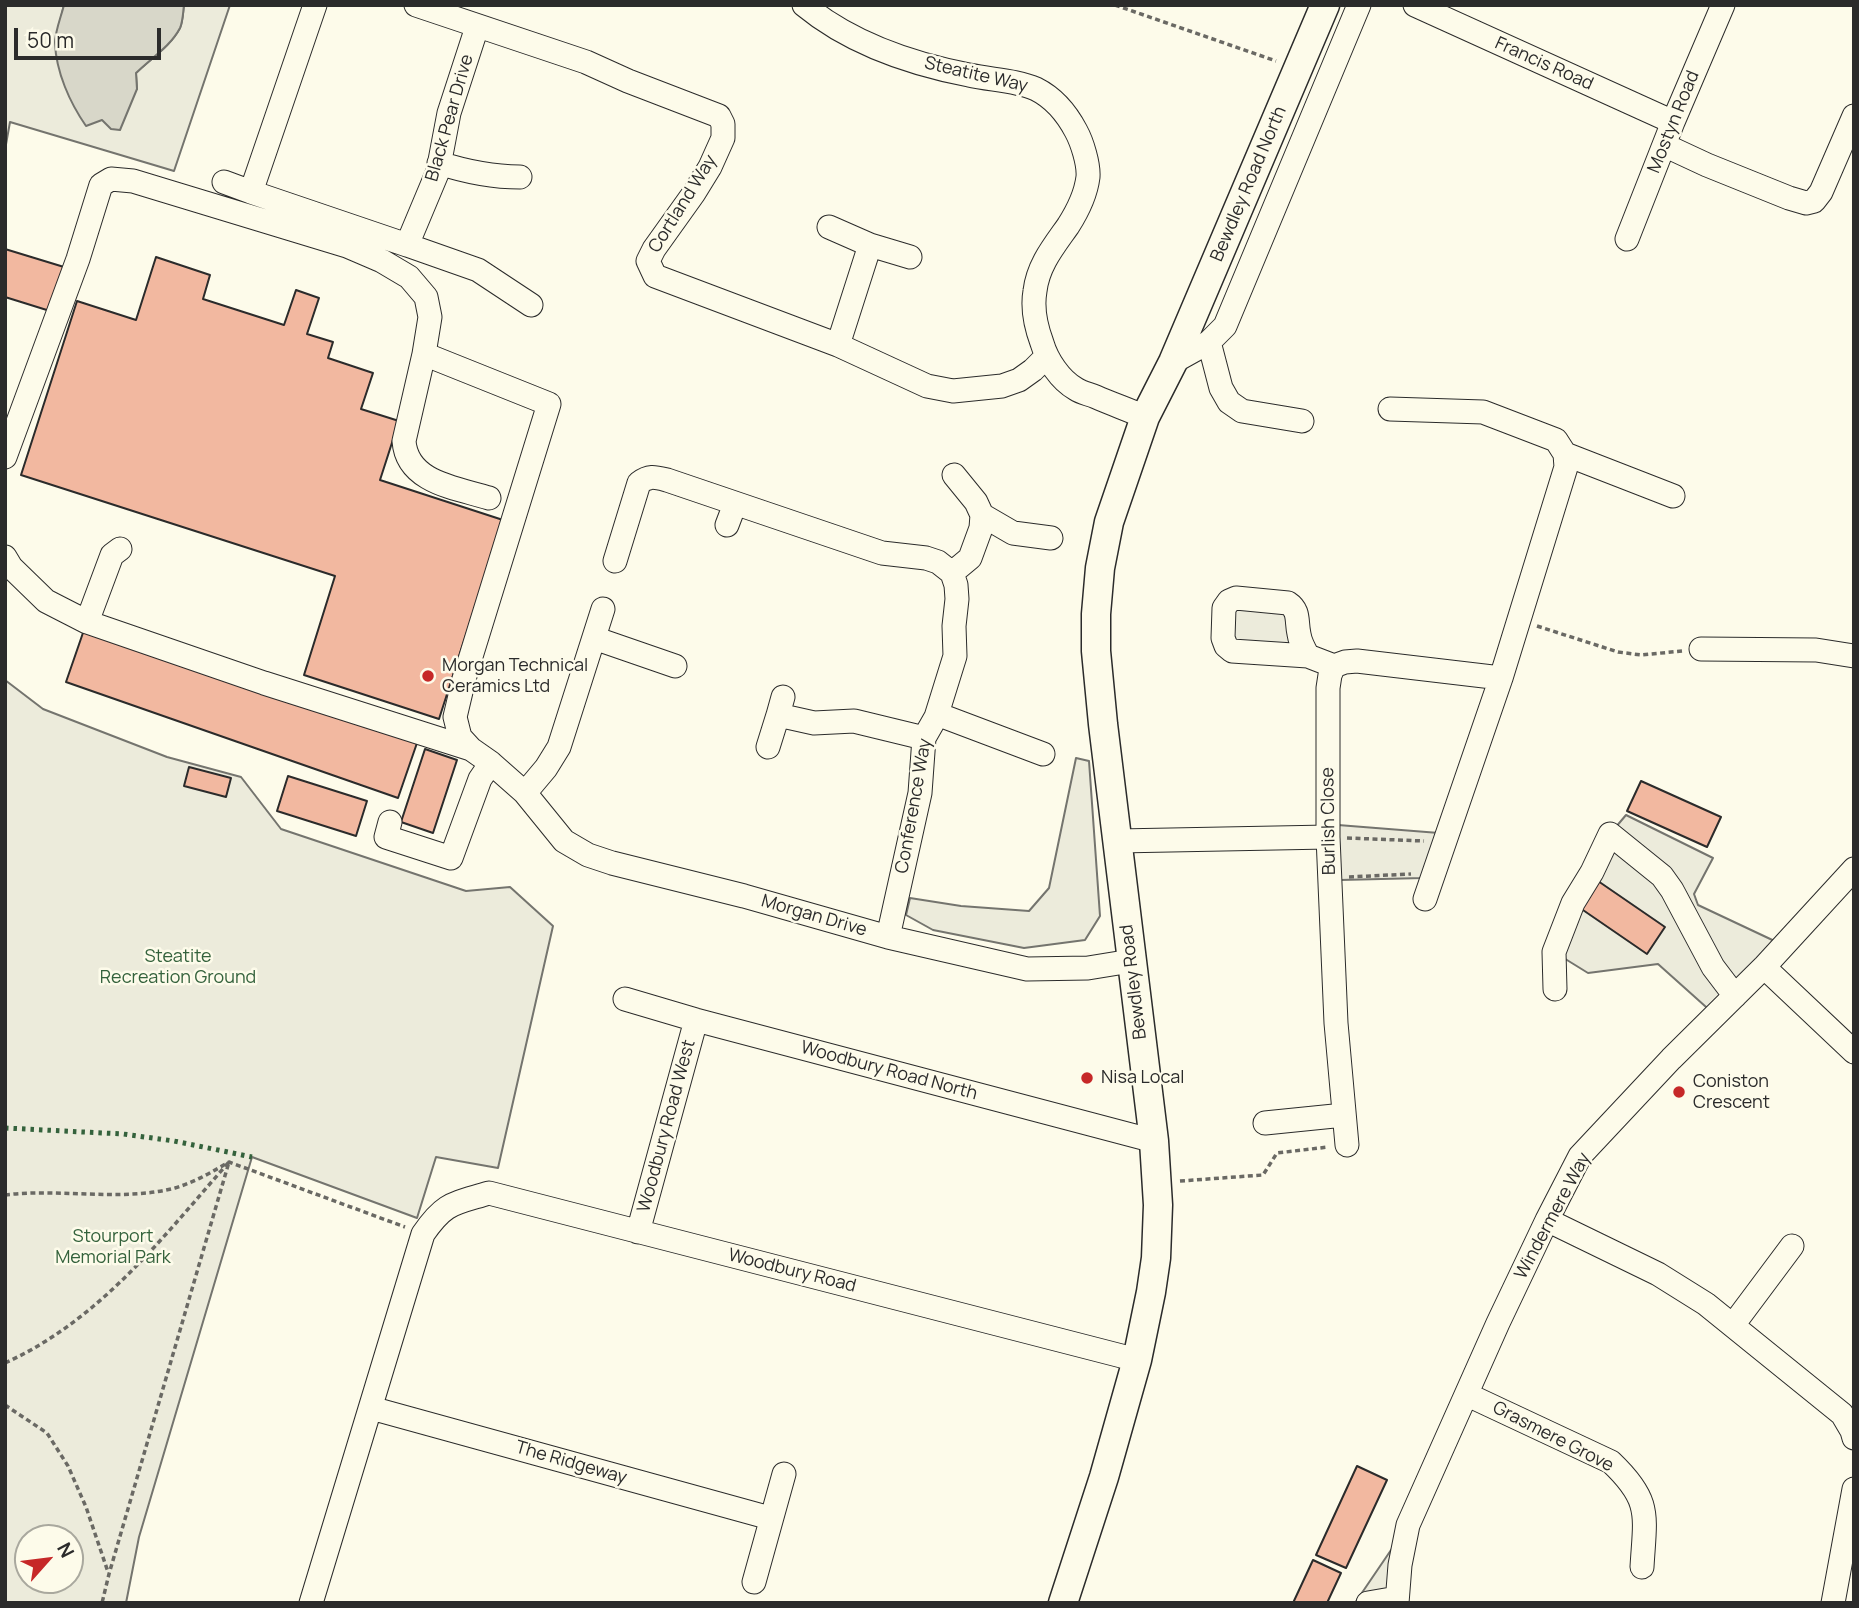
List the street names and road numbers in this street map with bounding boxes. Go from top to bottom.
street label: Francis Road [1491,33,1597,95]
street label: Black Pear Drive [422,52,478,184]
street label: Steatite Way [922,53,1030,97]
street label: Mostyn Road [1644,68,1704,176]
street label: Bewdley Road North [1207,103,1291,265]
street label: Cortland Way [644,151,722,257]
street label: Conference Way [891,737,937,875]
street label: Burlish Close [1317,767,1341,875]
street label: Morgan Drive [759,891,869,941]
street label: Bewdley Road [1116,923,1152,1041]
street label: Woodbury Road West [634,1037,700,1215]
street label: Woodbury Road North [798,1037,980,1105]
street label: Windermere Way [1511,1149,1595,1283]
street label: Woodbury Road [726,1245,858,1297]
street label: Grasmere Grove [1489,1397,1617,1477]
street label: The Ridgeway [513,1437,629,1489]

